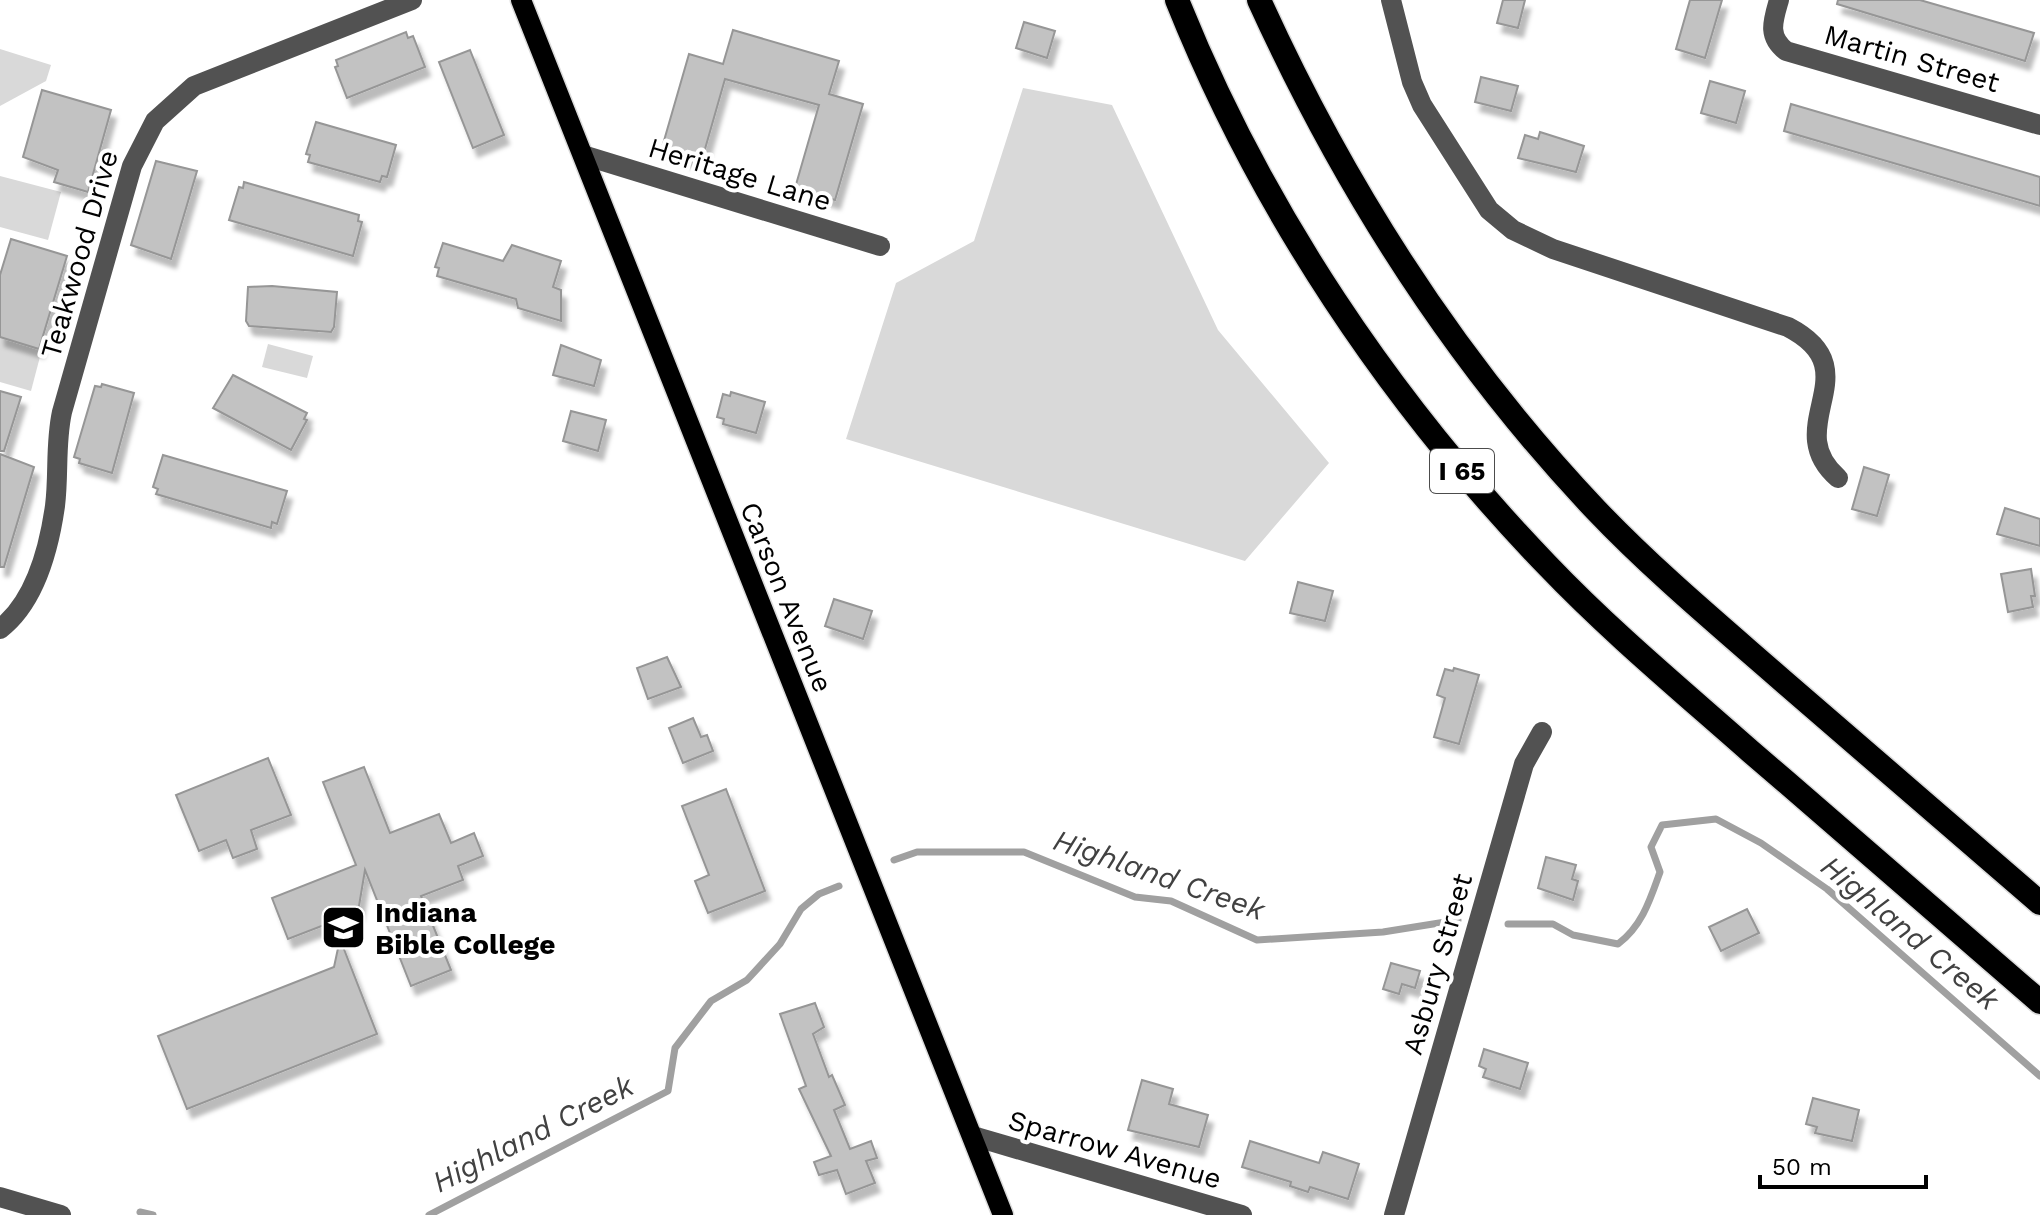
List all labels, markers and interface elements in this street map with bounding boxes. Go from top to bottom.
street label: Martin Street [1821,18,2003,99]
street label: Heritage Lane [644,131,835,218]
street label: Teakwood Drive [34,146,125,362]
road number: I 65 [1430,449,1494,493]
street label: Carson Avenue [733,497,840,697]
water label: Highland Creek [1049,822,1271,928]
water label: Highland Creek [1814,848,2008,1018]
street label: Asbury Street [1396,869,1479,1059]
place label: Indiana Bible College [375,896,556,961]
school or university icon: Indiana Bible College [320,904,368,952]
water label: Highland Creek [426,1067,641,1199]
street label: Sparrow Avenue [1004,1103,1225,1196]
scale bar [1760,1139,1926,1189]
text: 50 m [1772,1153,1832,1181]

